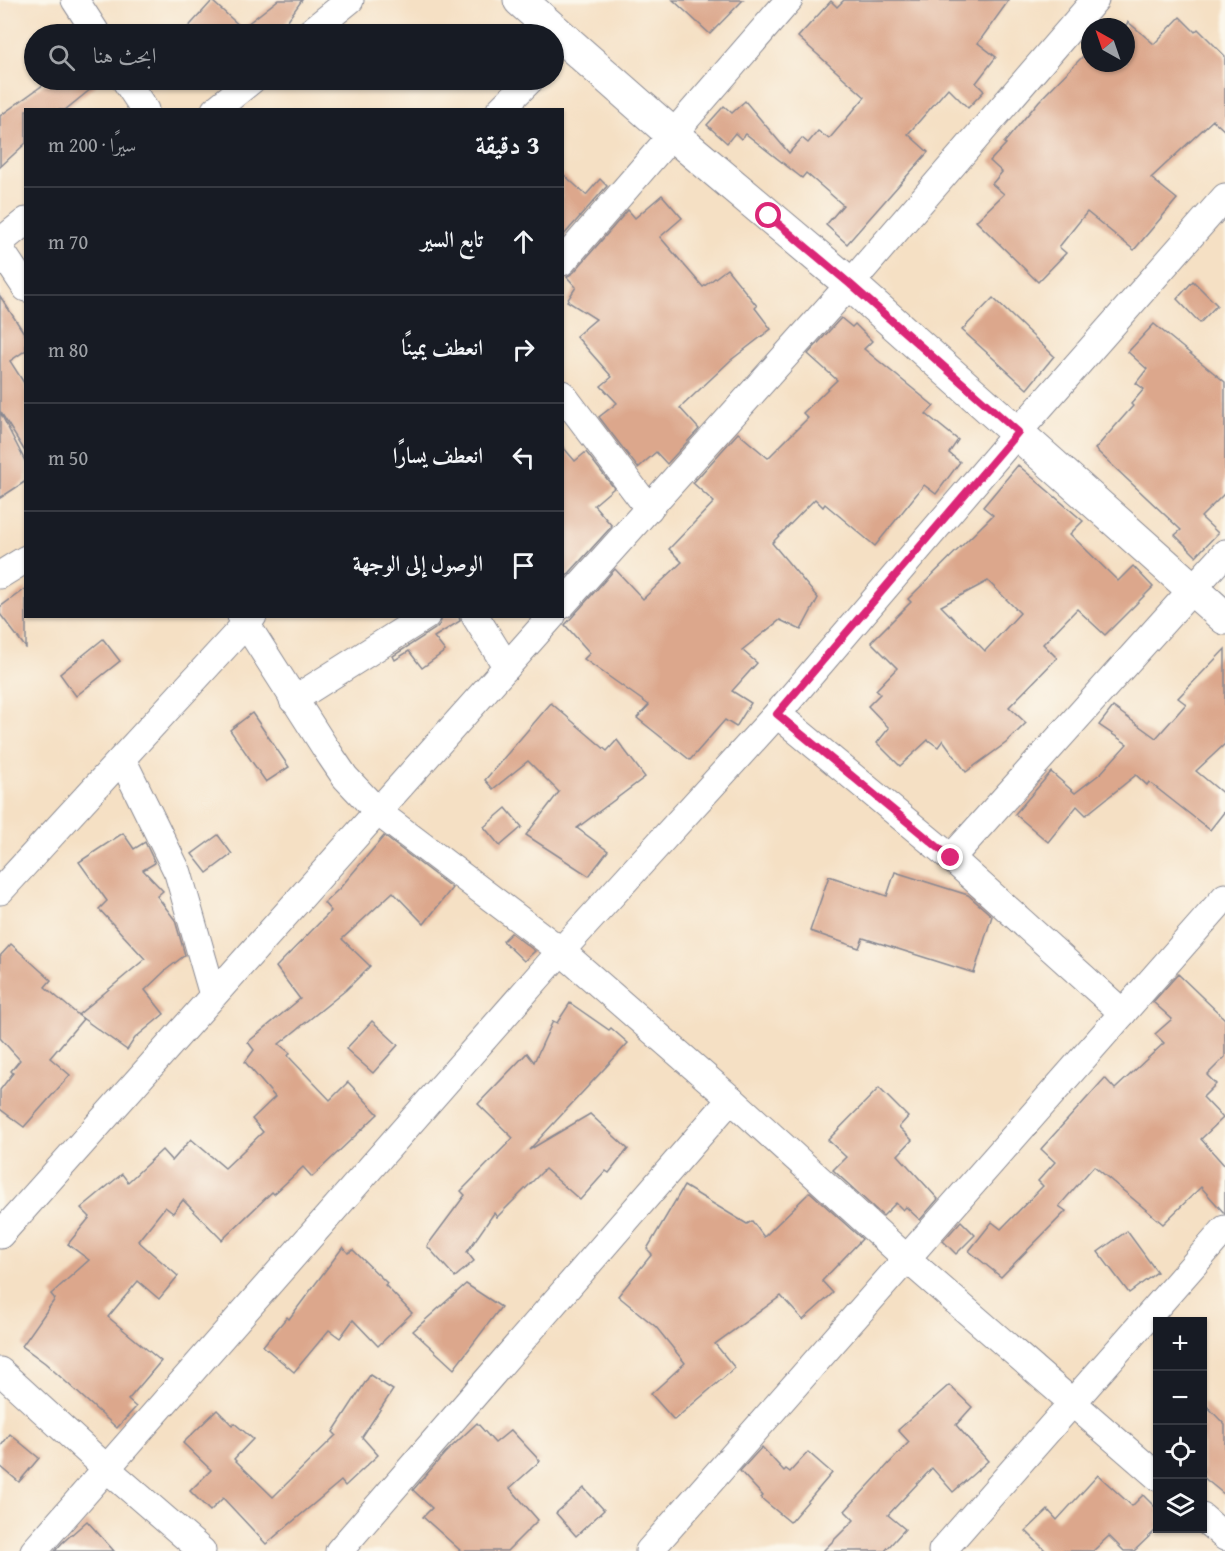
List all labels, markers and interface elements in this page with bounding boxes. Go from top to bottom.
north arrow [1081,18,1135,72]
search box [24,24,564,90]
text: ابحث هنا [93,39,157,71]
icon: search [45,41,78,74]
text: 3 دقيقة [475,125,540,164]
text: سيرًا · 200 m [48,130,136,159]
route start [755,202,781,228]
text: تابع السير [421,223,483,255]
icon: ahead [507,225,540,258]
text: 70 m [48,227,88,256]
text: انعطف يمينًا [402,331,483,363]
icon: right [507,333,540,366]
text: 80 m [48,335,88,364]
text: انعطف يسارًا [393,439,483,471]
icon: left [507,441,540,474]
text: 50 m [48,443,88,472]
text: الوصول إلى الوجهة [353,547,483,579]
icon: arrive [507,549,540,582]
route end [937,844,963,870]
map controls [1153,1317,1207,1533]
button: + [1153,1317,1207,1371]
button: − [1153,1371,1207,1425]
button: locate [1153,1425,1207,1479]
button: layers [1153,1479,1207,1533]

